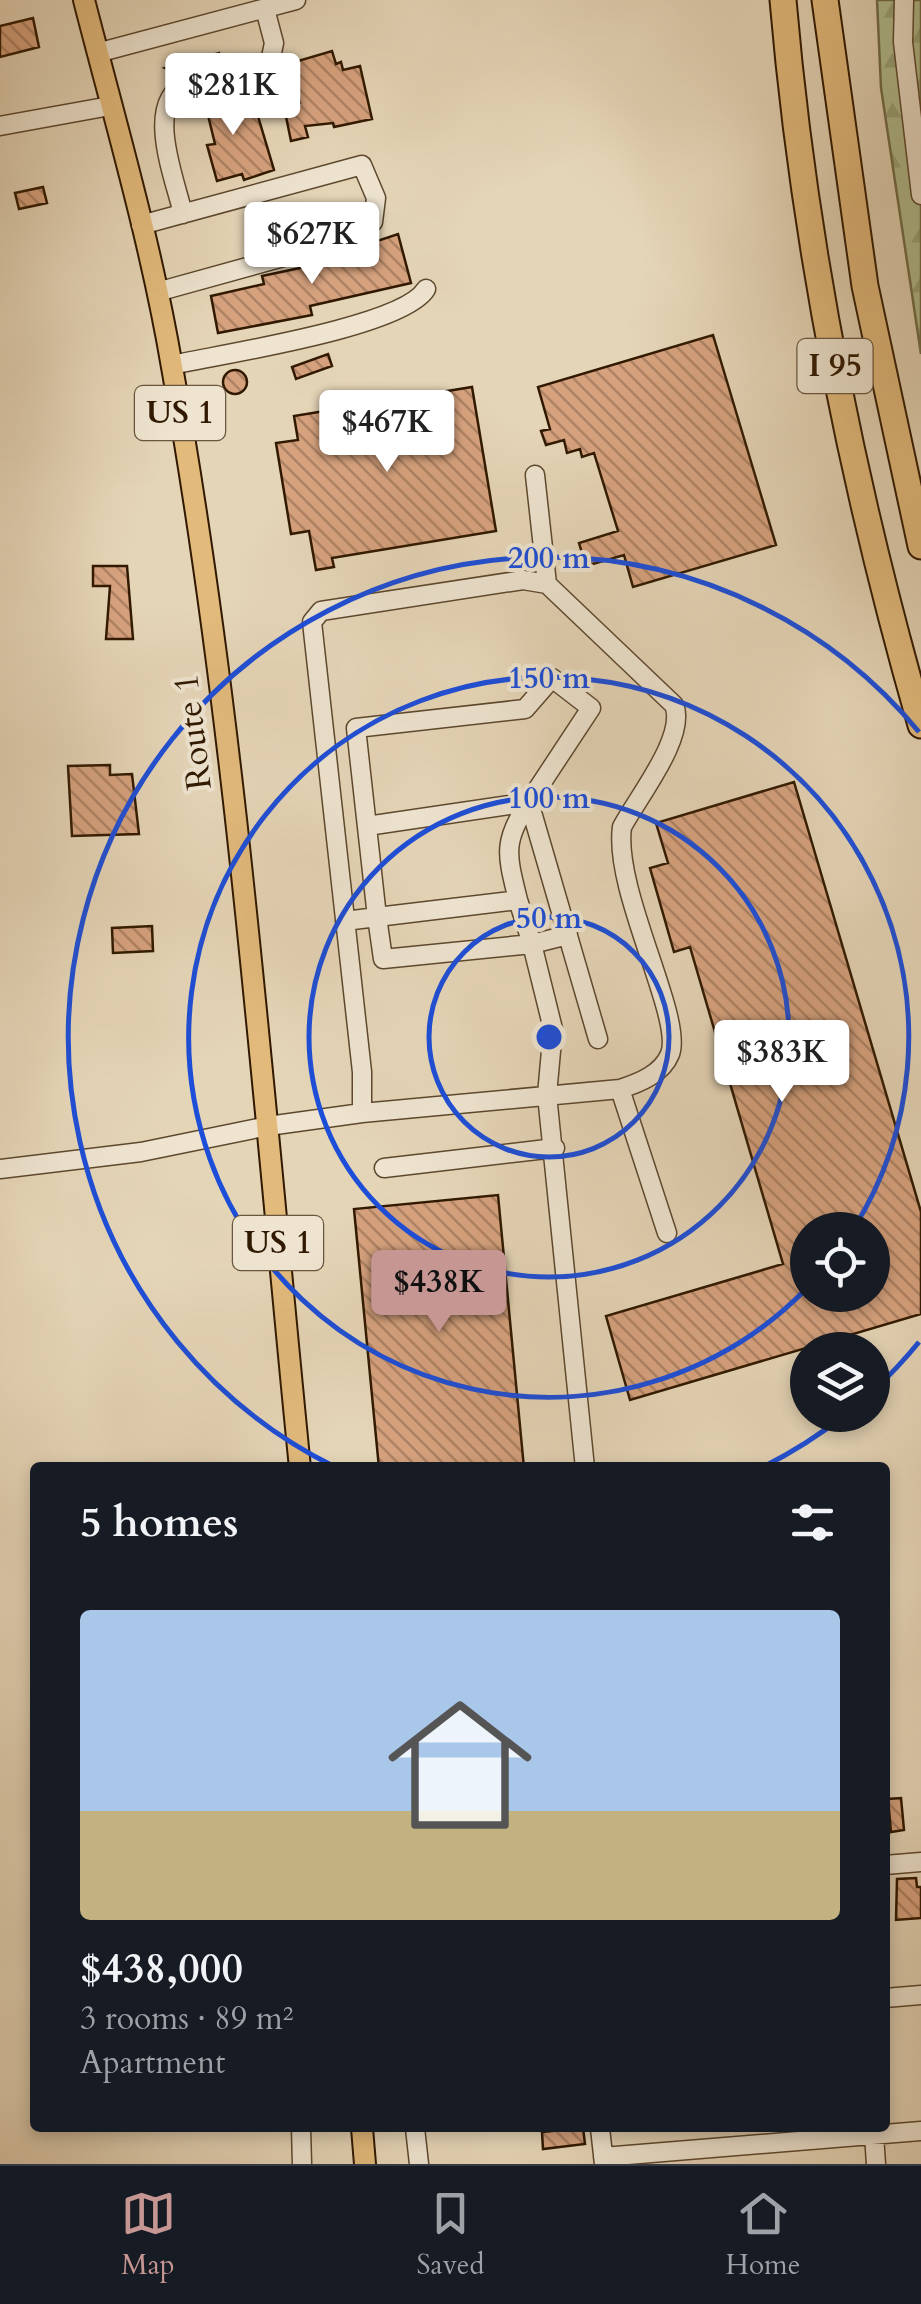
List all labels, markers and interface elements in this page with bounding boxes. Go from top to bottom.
pin: $281K [163,53,303,138]
text: $281K [187,63,279,107]
pin: $627K [242,202,382,287]
text: $627K [266,212,358,256]
road number: I 95 [798,339,872,393]
road number: US 1 [135,386,225,440]
pin: $467K [317,390,457,475]
text: $467K [341,400,433,444]
text: 200 m [508,538,590,579]
text: 150 m [508,658,590,699]
street label: Route 1 [162,671,224,793]
text: 100 m [508,778,590,819]
text: 50 m [516,898,583,939]
centre of rings [531,1019,567,1055]
pin: $383K [712,1020,852,1105]
text: $383K [736,1030,828,1074]
map controls [790,1212,890,1432]
button: locate [790,1212,890,1312]
road number: US 1 [233,1216,323,1270]
pin: $438K [369,1250,509,1335]
text: $438K [393,1260,485,1304]
button: layers [790,1332,890,1432]
text: 5 homes [80,1494,238,1551]
icon: filters [785,1495,840,1550]
icon: home [370,1675,550,1855]
text: $438,000 [80,1940,243,1997]
text: 3 rooms · 89 m² [80,1997,293,2041]
text: Apartment [80,2041,225,2085]
tab: Map [121,2186,176,2284]
tab: Saved [417,2186,484,2284]
tab: Home [726,2186,800,2284]

